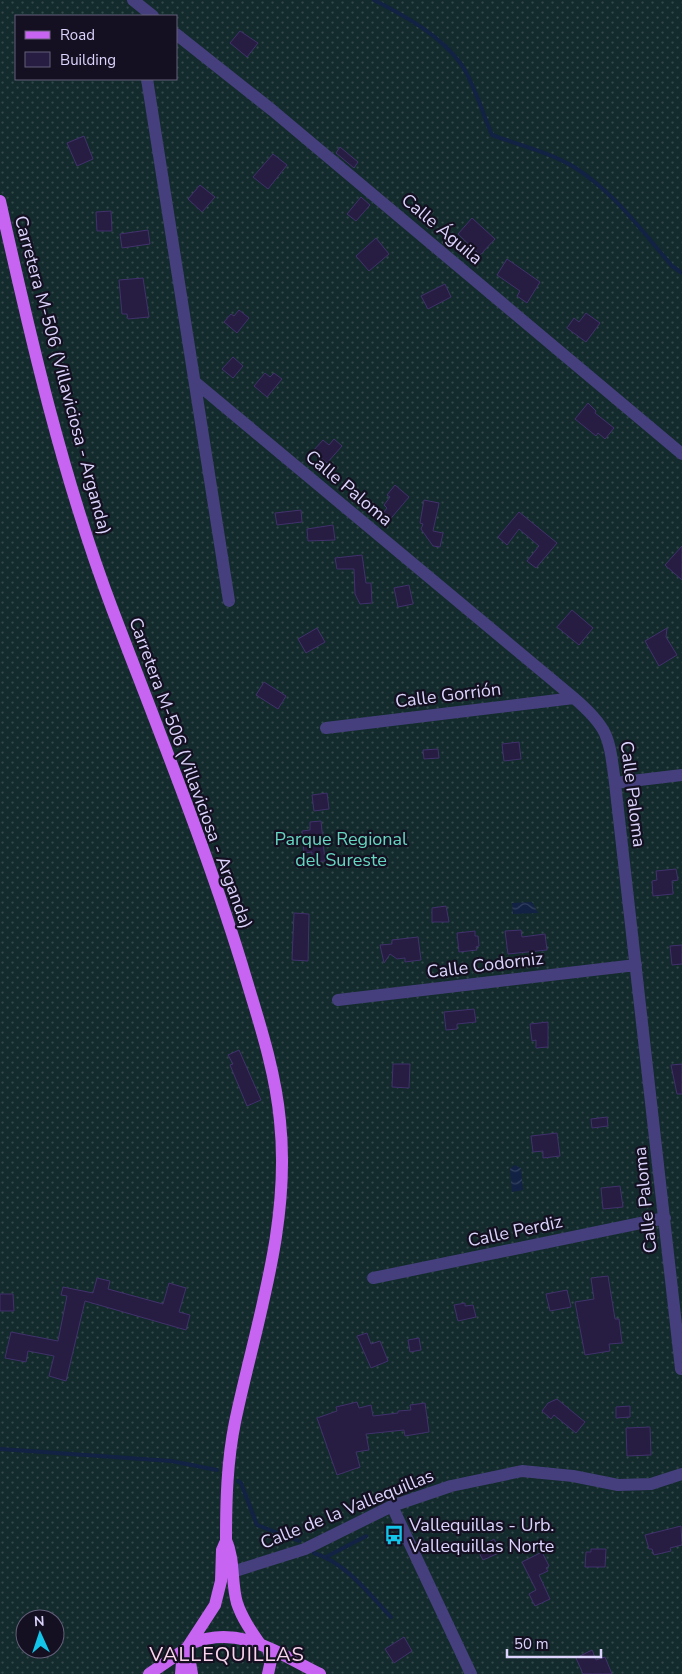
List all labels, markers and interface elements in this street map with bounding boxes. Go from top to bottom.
legend [15,15,178,80]
text: Road [60,25,95,45]
text: Building [60,50,116,70]
street label: Calle Águila [396,188,488,270]
street label: Carretera M-506 (Villaviciosa - Arganda) [9,213,117,537]
street label: Calle Paloma [300,444,398,532]
street label: Carretera M-506 (Villaviciosa - Arganda) [123,614,259,932]
street label: Calle Gorrión [394,677,502,713]
street label: Calle Paloma [615,740,651,848]
park label: Parque Regional del Sureste [275,827,408,872]
street label: Calle Codorniz [425,946,545,984]
street label: Calle Paloma [627,1146,663,1254]
street label: Calle Perdiz [466,1209,564,1253]
street label: Calle de la Vallequillas [257,1463,437,1555]
place label: Vallequillas - Urb. Vallequillas Norte [408,1513,554,1558]
bus stop icon: Vallequillas - Urb. Vallequillas Norte [383,1524,405,1546]
north arrow [15,1609,65,1659]
text: N [34,1612,45,1631]
scale bar [507,1626,601,1658]
text: 50 m [514,1634,549,1654]
district label: VALLEQUILLAS [148,1641,305,1668]

